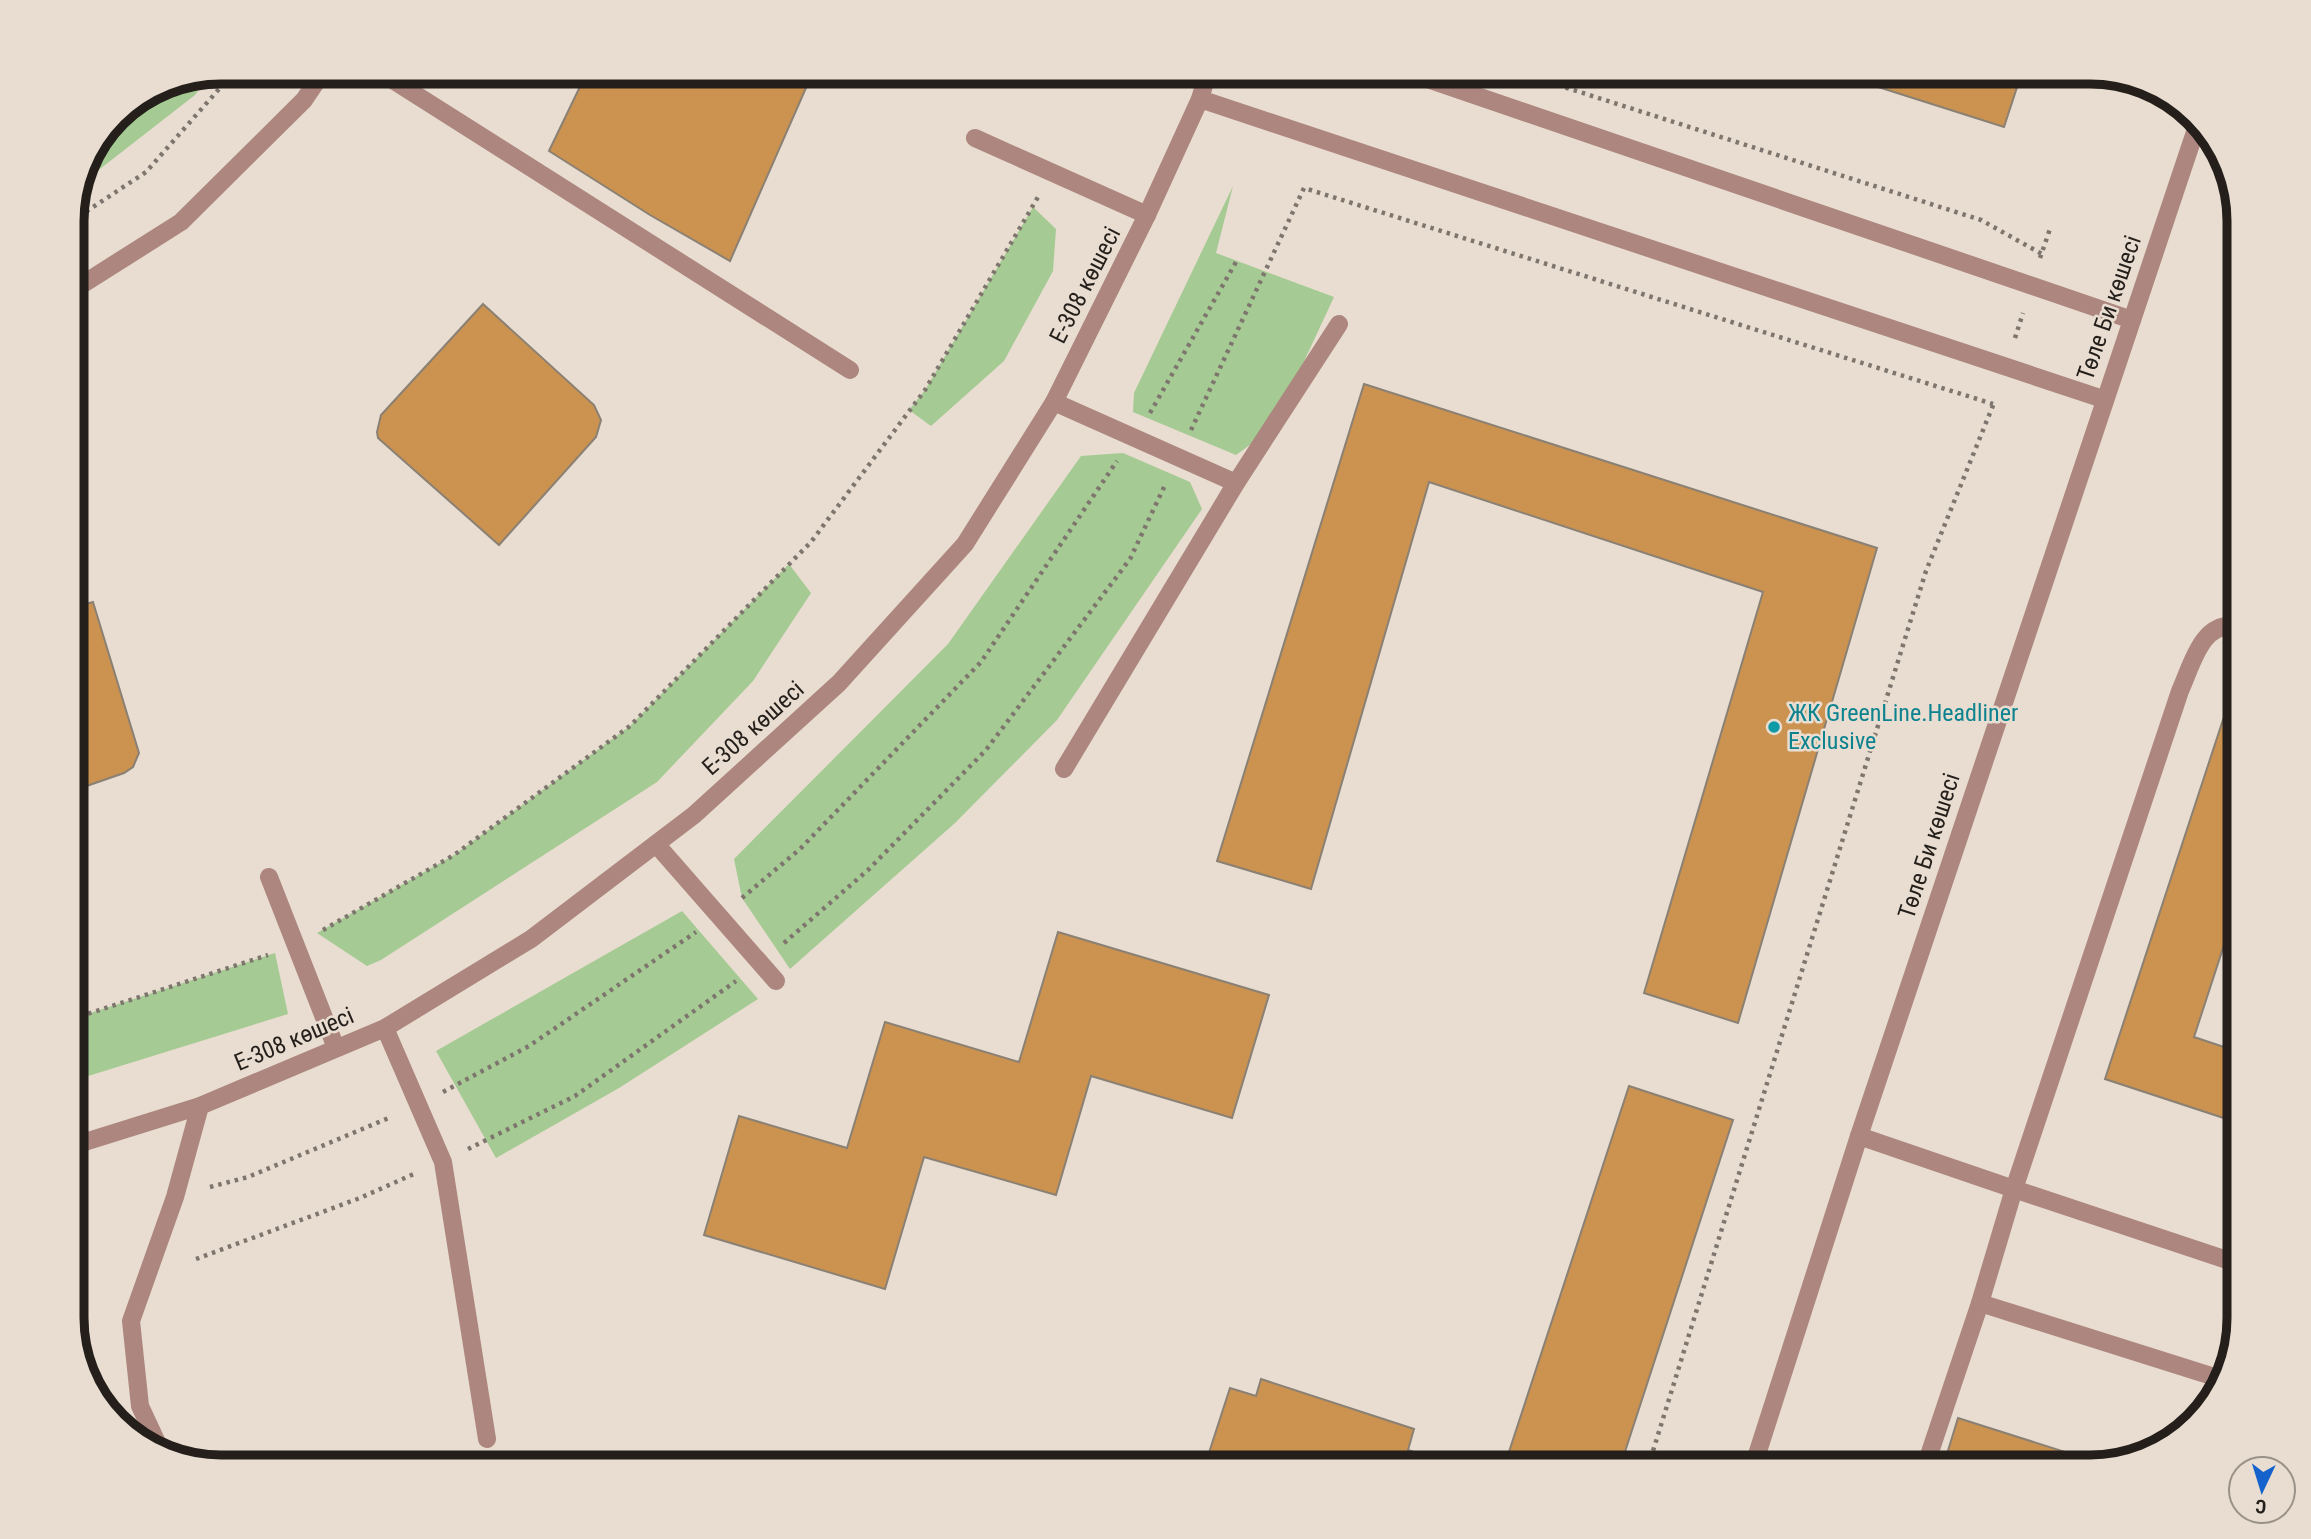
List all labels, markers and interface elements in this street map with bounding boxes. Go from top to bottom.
street label: Е-308 көшесі [1044,222,1126,348]
street label: Төле Би көшесі [2071,232,2147,384]
street label: Е-308 көшесі [696,675,810,781]
place label: ЖК GreenLine.Headliner Exclusive [1788,699,2018,755]
marker: ЖК GreenLine.Headliner Exclusive [1766,719,1782,735]
street label: Төле Би көшесі [1892,770,1966,922]
street label: Е-308 көшесі [230,1001,358,1077]
north arrow [2227,1455,2297,1525]
text: С [2254,1495,2267,1518]

